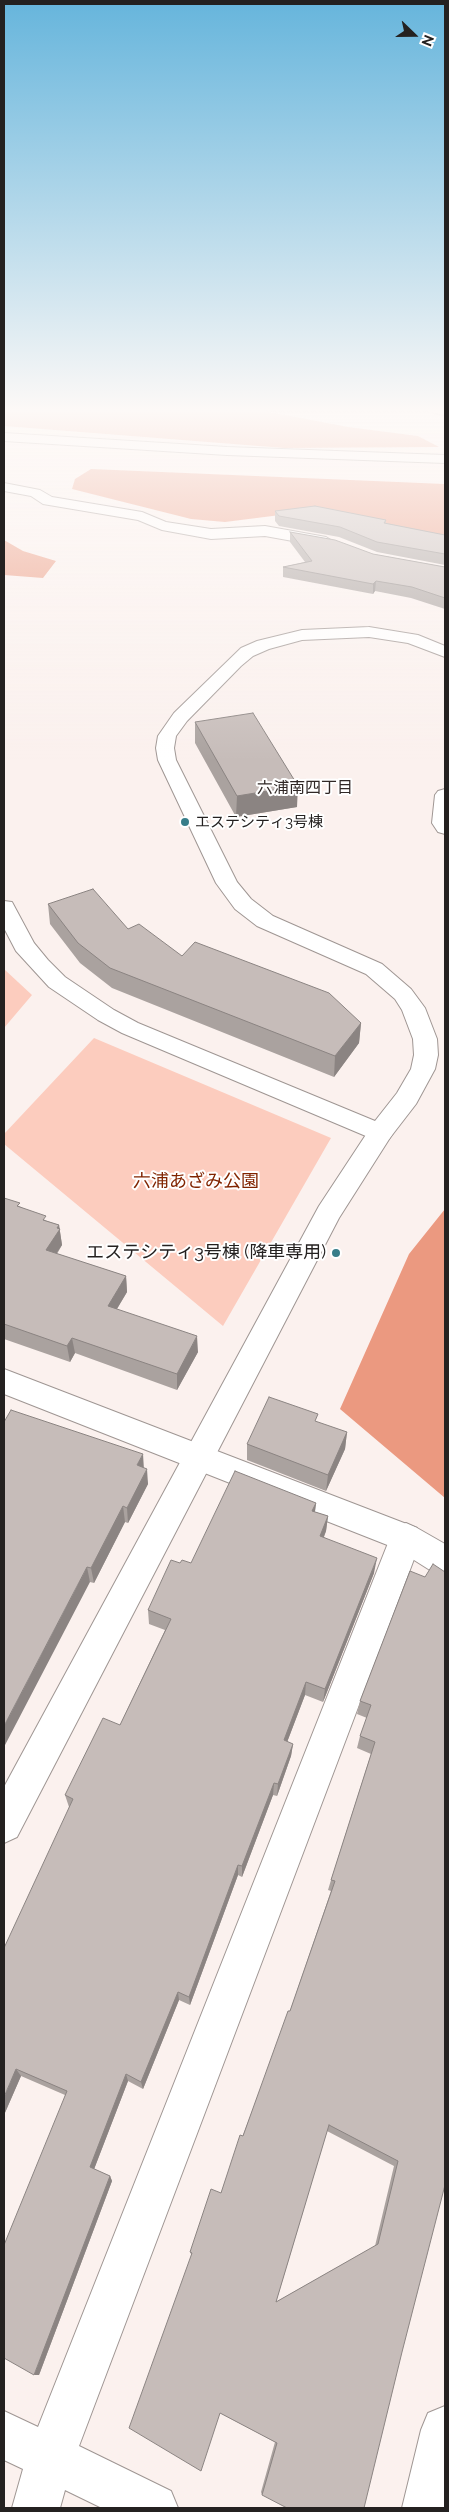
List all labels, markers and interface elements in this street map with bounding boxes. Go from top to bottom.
north arrow [389,10,439,60]
text: N [418,33,437,49]
district label: 六浦南四丁目 [257,778,353,798]
place label: エステシティ3号棟 [195,813,323,831]
marker: エステシティ3号棟 [179,816,191,828]
park label: 六浦あざみ公園 [133,1171,259,1193]
place label: エステシティ3号棟 (降車専用) [86,1242,326,1264]
marker: エステシティ3号棟 (降車専用) [330,1247,342,1259]

